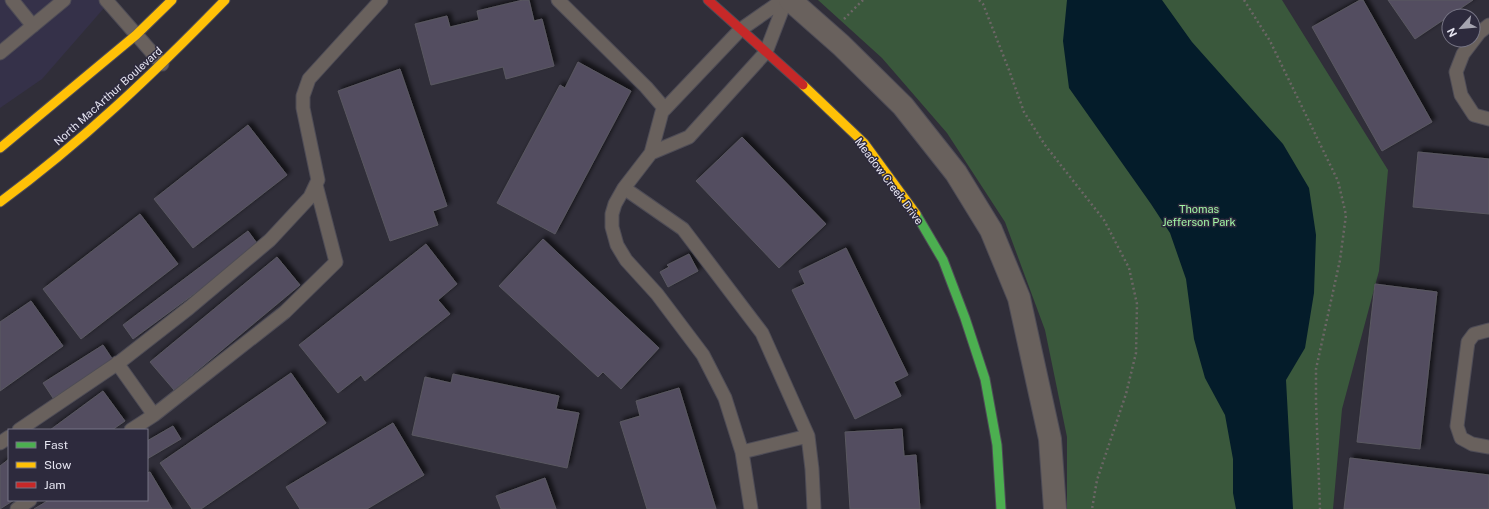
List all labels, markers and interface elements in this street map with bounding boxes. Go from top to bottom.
north arrow [1441,8,1481,48]
text: N [1445,26,1459,39]
street label: North MacArthur Boulevard [52,44,164,148]
street label: Meadow Creek Drive [853,135,925,227]
park label: Thomas Jefferson Park [1162,203,1236,228]
legend [8,429,148,501]
text: Fast [44,438,69,452]
text: Slow [44,458,72,472]
text: Jam [44,478,66,492]

